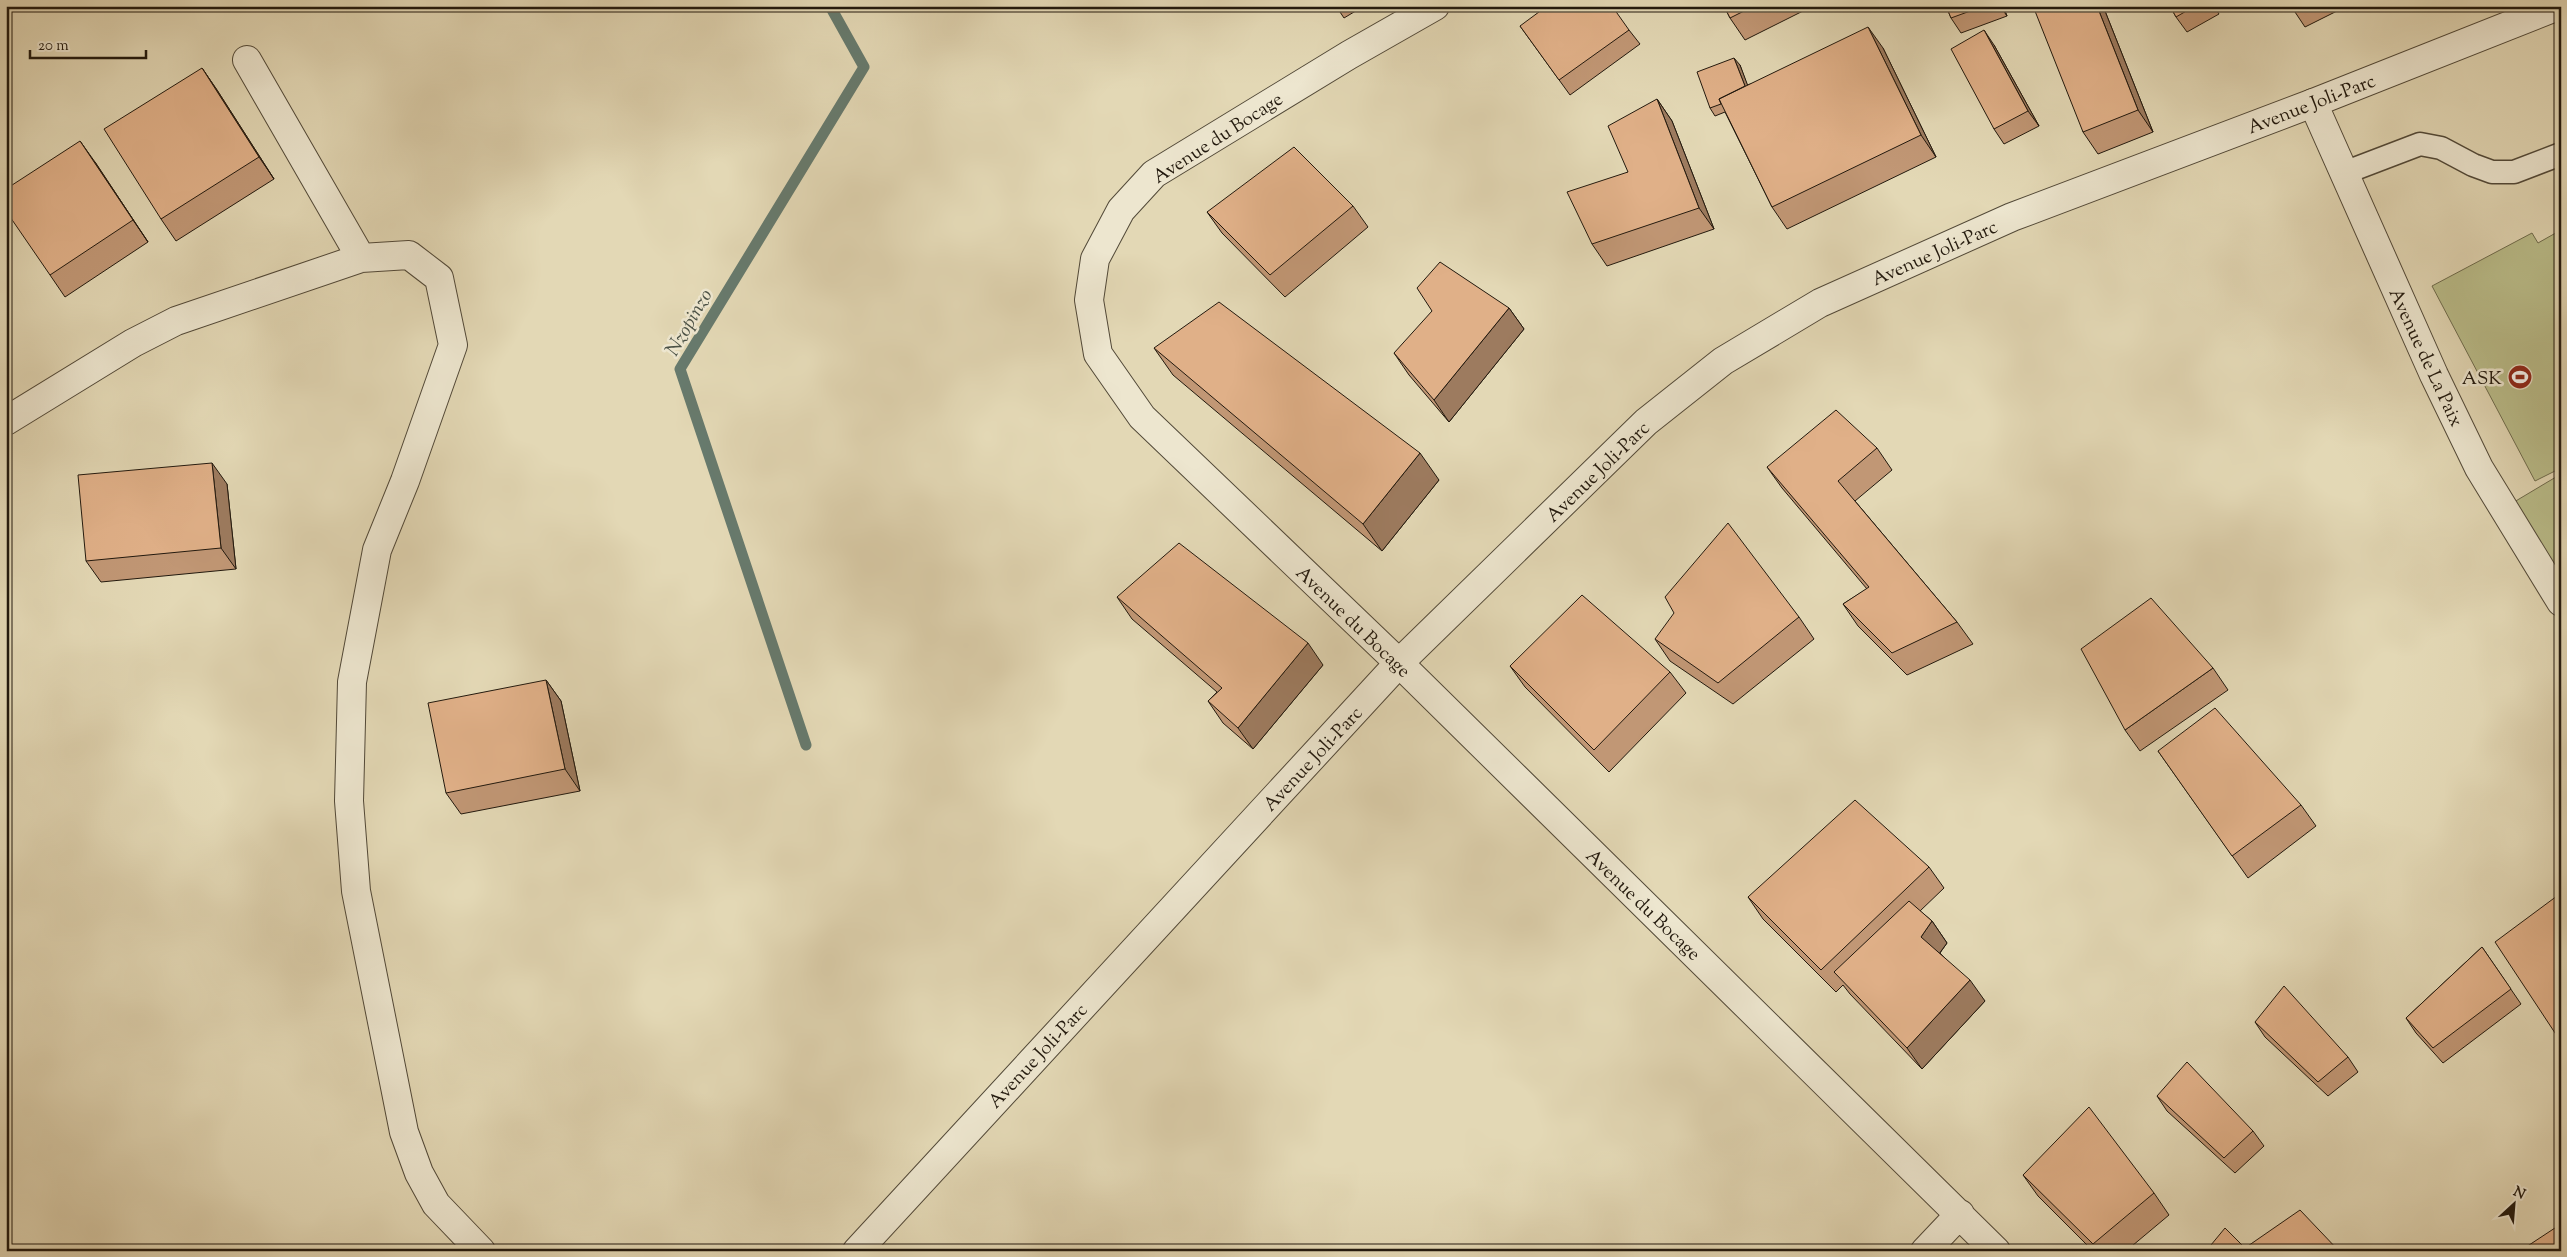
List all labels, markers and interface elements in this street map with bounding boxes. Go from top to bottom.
scale bar [30,28,146,60]
text: 20 m [38,36,69,57]
street label: Avenue Joli-Parc [2244,68,2380,142]
street label: Avenue du Bocage [1148,87,1289,191]
street label: Avenue Joli-Parc [1868,214,2003,294]
water label: Nzopinzo [659,284,721,362]
street label: Avenue de La Paix [2381,284,2469,432]
sports icon: ASK [2507,364,2533,390]
place label: ASK [2462,366,2502,393]
street label: Avenue Joli-Parc [1541,416,1657,529]
street label: Avenue du Bocage [1289,561,1416,685]
street label: Avenue Joli-Parc [1258,701,1370,818]
street label: Avenue du Bocage [1579,844,1706,968]
street label: Avenue Joli-Parc [983,998,1095,1115]
north arrow [2490,1180,2540,1230]
text: N [2509,1183,2528,1206]

